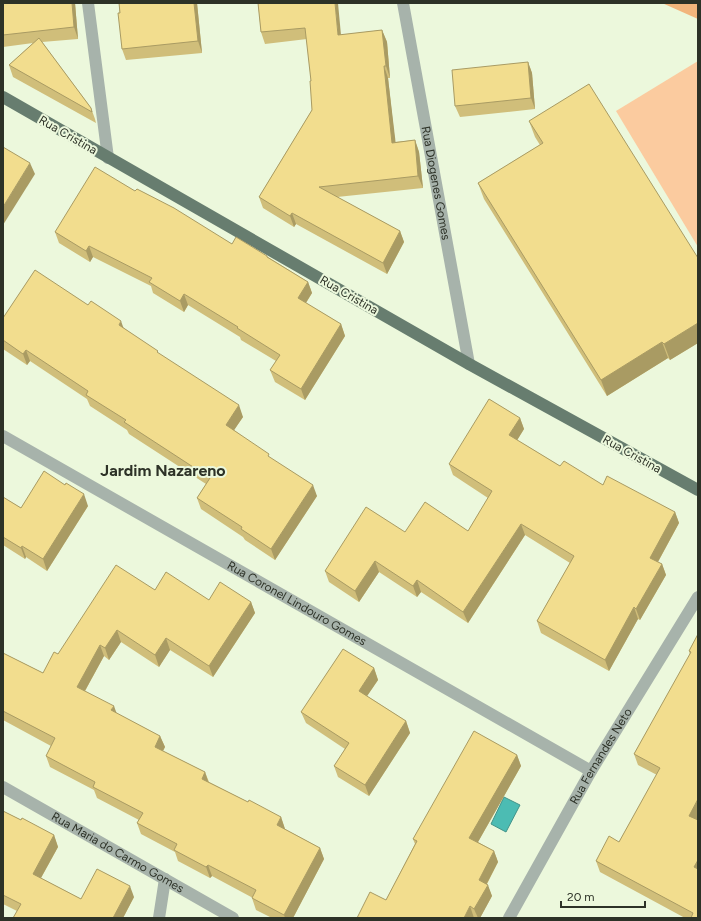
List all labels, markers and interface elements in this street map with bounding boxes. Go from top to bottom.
street label: Rua Cristina [37,113,99,157]
street label: Rua Diogenes Gomes [419,125,453,241]
street label: Rua Cristina [318,273,380,317]
street label: Rua Cristina [600,432,664,476]
district label: Jardim Nazareno [100,461,226,480]
street label: Rua Coronel Lindouro Gomes [225,558,369,649]
street label: Rua Fernandes Neto [567,706,635,807]
street label: Rua Maria do Carmo Gomes [49,809,187,896]
scale bar [561,883,645,909]
text: 20 m [567,890,595,904]

